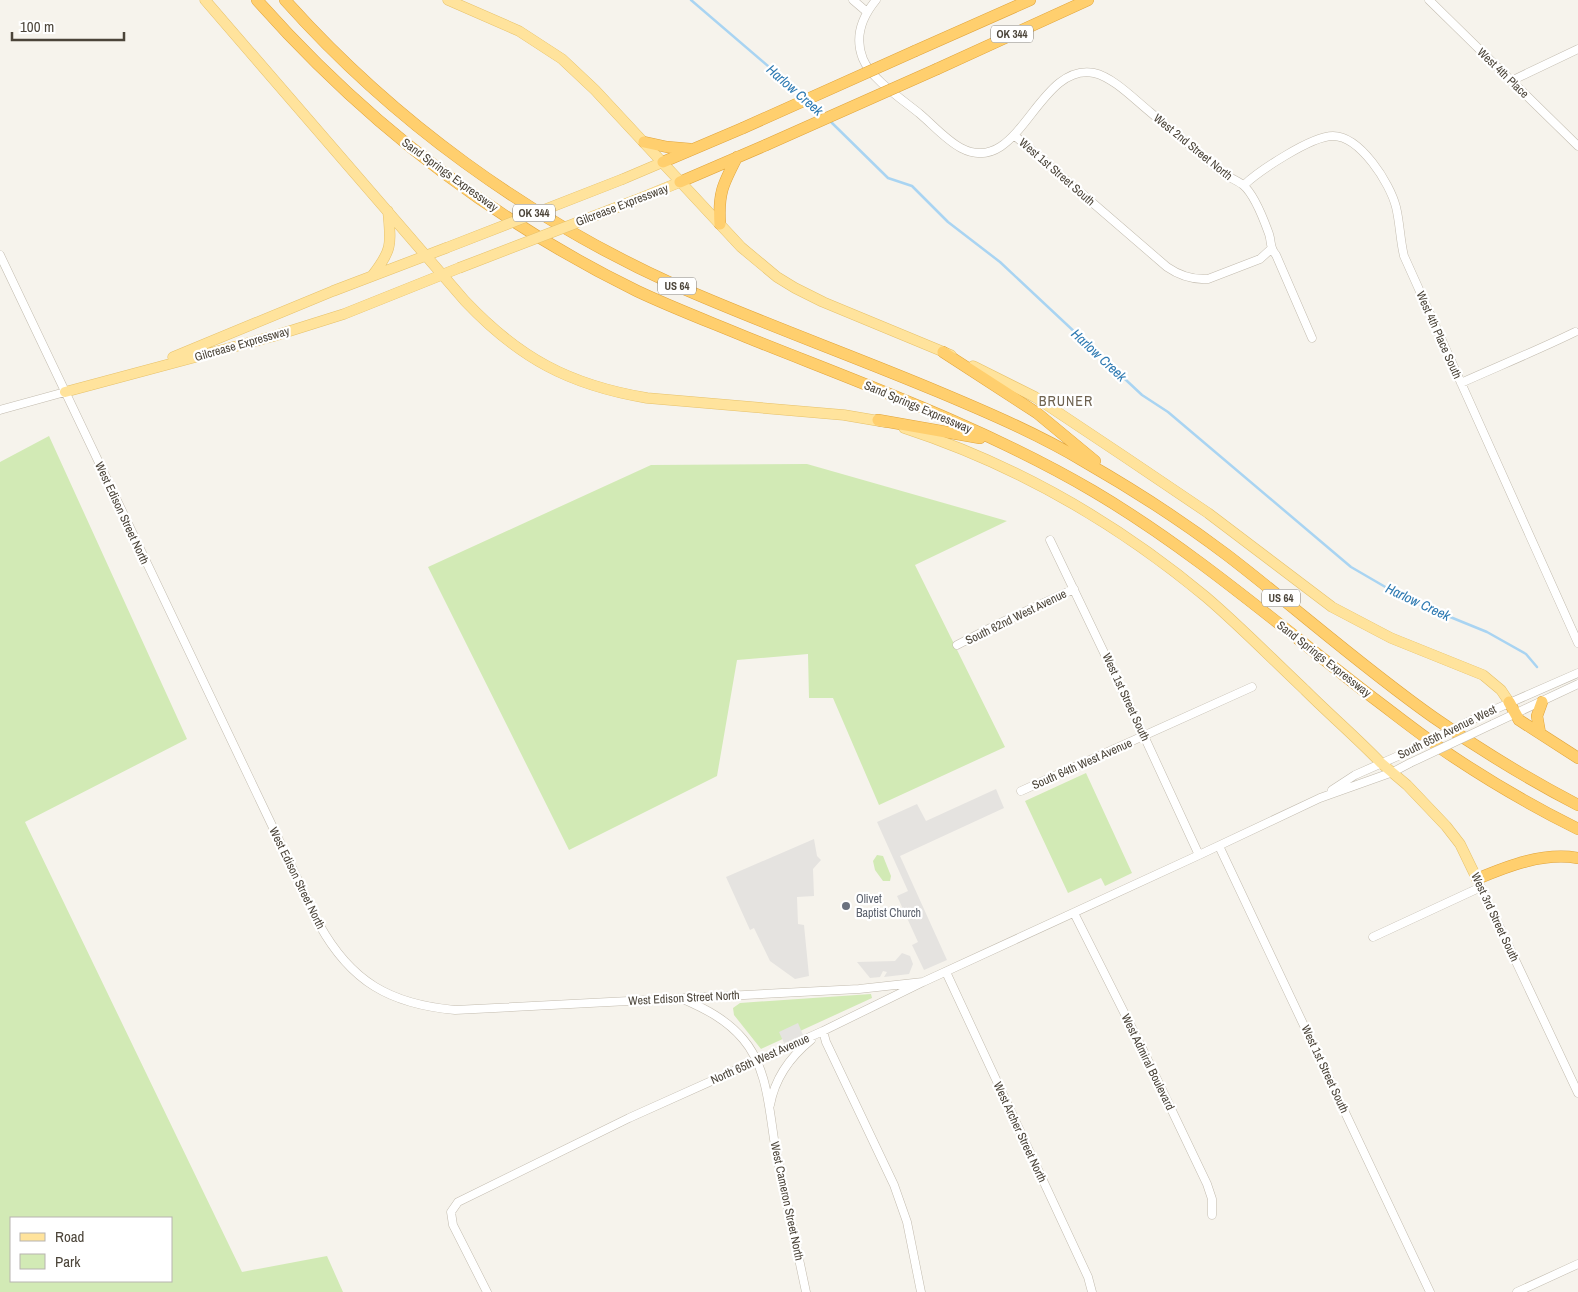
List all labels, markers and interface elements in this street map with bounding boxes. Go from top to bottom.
scale bar [12,10,125,42]
text: 100 m [20,16,54,37]
road number: OK 344 [991,26,1033,42]
street label: West 4th Place [1474,44,1532,102]
water label: Harlow Creek [763,60,828,120]
street label: West 2nd Street North [1150,110,1236,184]
street label: Sand Springs Expressway [399,135,501,215]
street label: West 1st Street South [1016,135,1098,209]
street label: Gilcrease Expressway [573,180,671,230]
road number: OK 344 [513,204,555,222]
road number: US 64 [658,278,696,294]
street label: West 4th Place South [1412,289,1466,381]
street label: Gilcrease Expressway [193,323,291,365]
water label: Harlow Creek [1067,325,1131,386]
street label: Sand Springs Expressway [862,377,974,437]
district label: BRUNER [1039,392,1093,410]
street label: West Edison Street North [91,459,153,567]
water label: Harlow Creek [1383,579,1454,625]
street label: South 62nd West Avenue [963,586,1069,648]
road number: US 64 [1262,590,1300,606]
street label: Sand Springs Expressway [1274,617,1374,701]
street label: West 1st Street South [1099,650,1153,744]
street label: South 65th Avenue West [1395,701,1499,763]
street label: South 64th West Avenue [1029,735,1135,793]
street label: West Edison Street North [265,824,329,932]
street label: West 3rd Street South [1467,870,1523,964]
place label: Olivet Baptist Church [856,891,921,921]
marker: Olivet Baptist Church [840,900,852,912]
street label: West Edison Street North [628,987,740,1009]
street label: West Admiral Boulevard [1118,1011,1178,1113]
street label: West 1st Street South [1298,1022,1352,1116]
street label: North 65th West Avenue [708,1030,812,1088]
street label: West Archer Street North [990,1079,1050,1185]
street label: West Cameron Street North [767,1140,807,1262]
legend [10,1217,172,1282]
text: Road [55,1226,84,1247]
text: Park [55,1251,81,1272]

